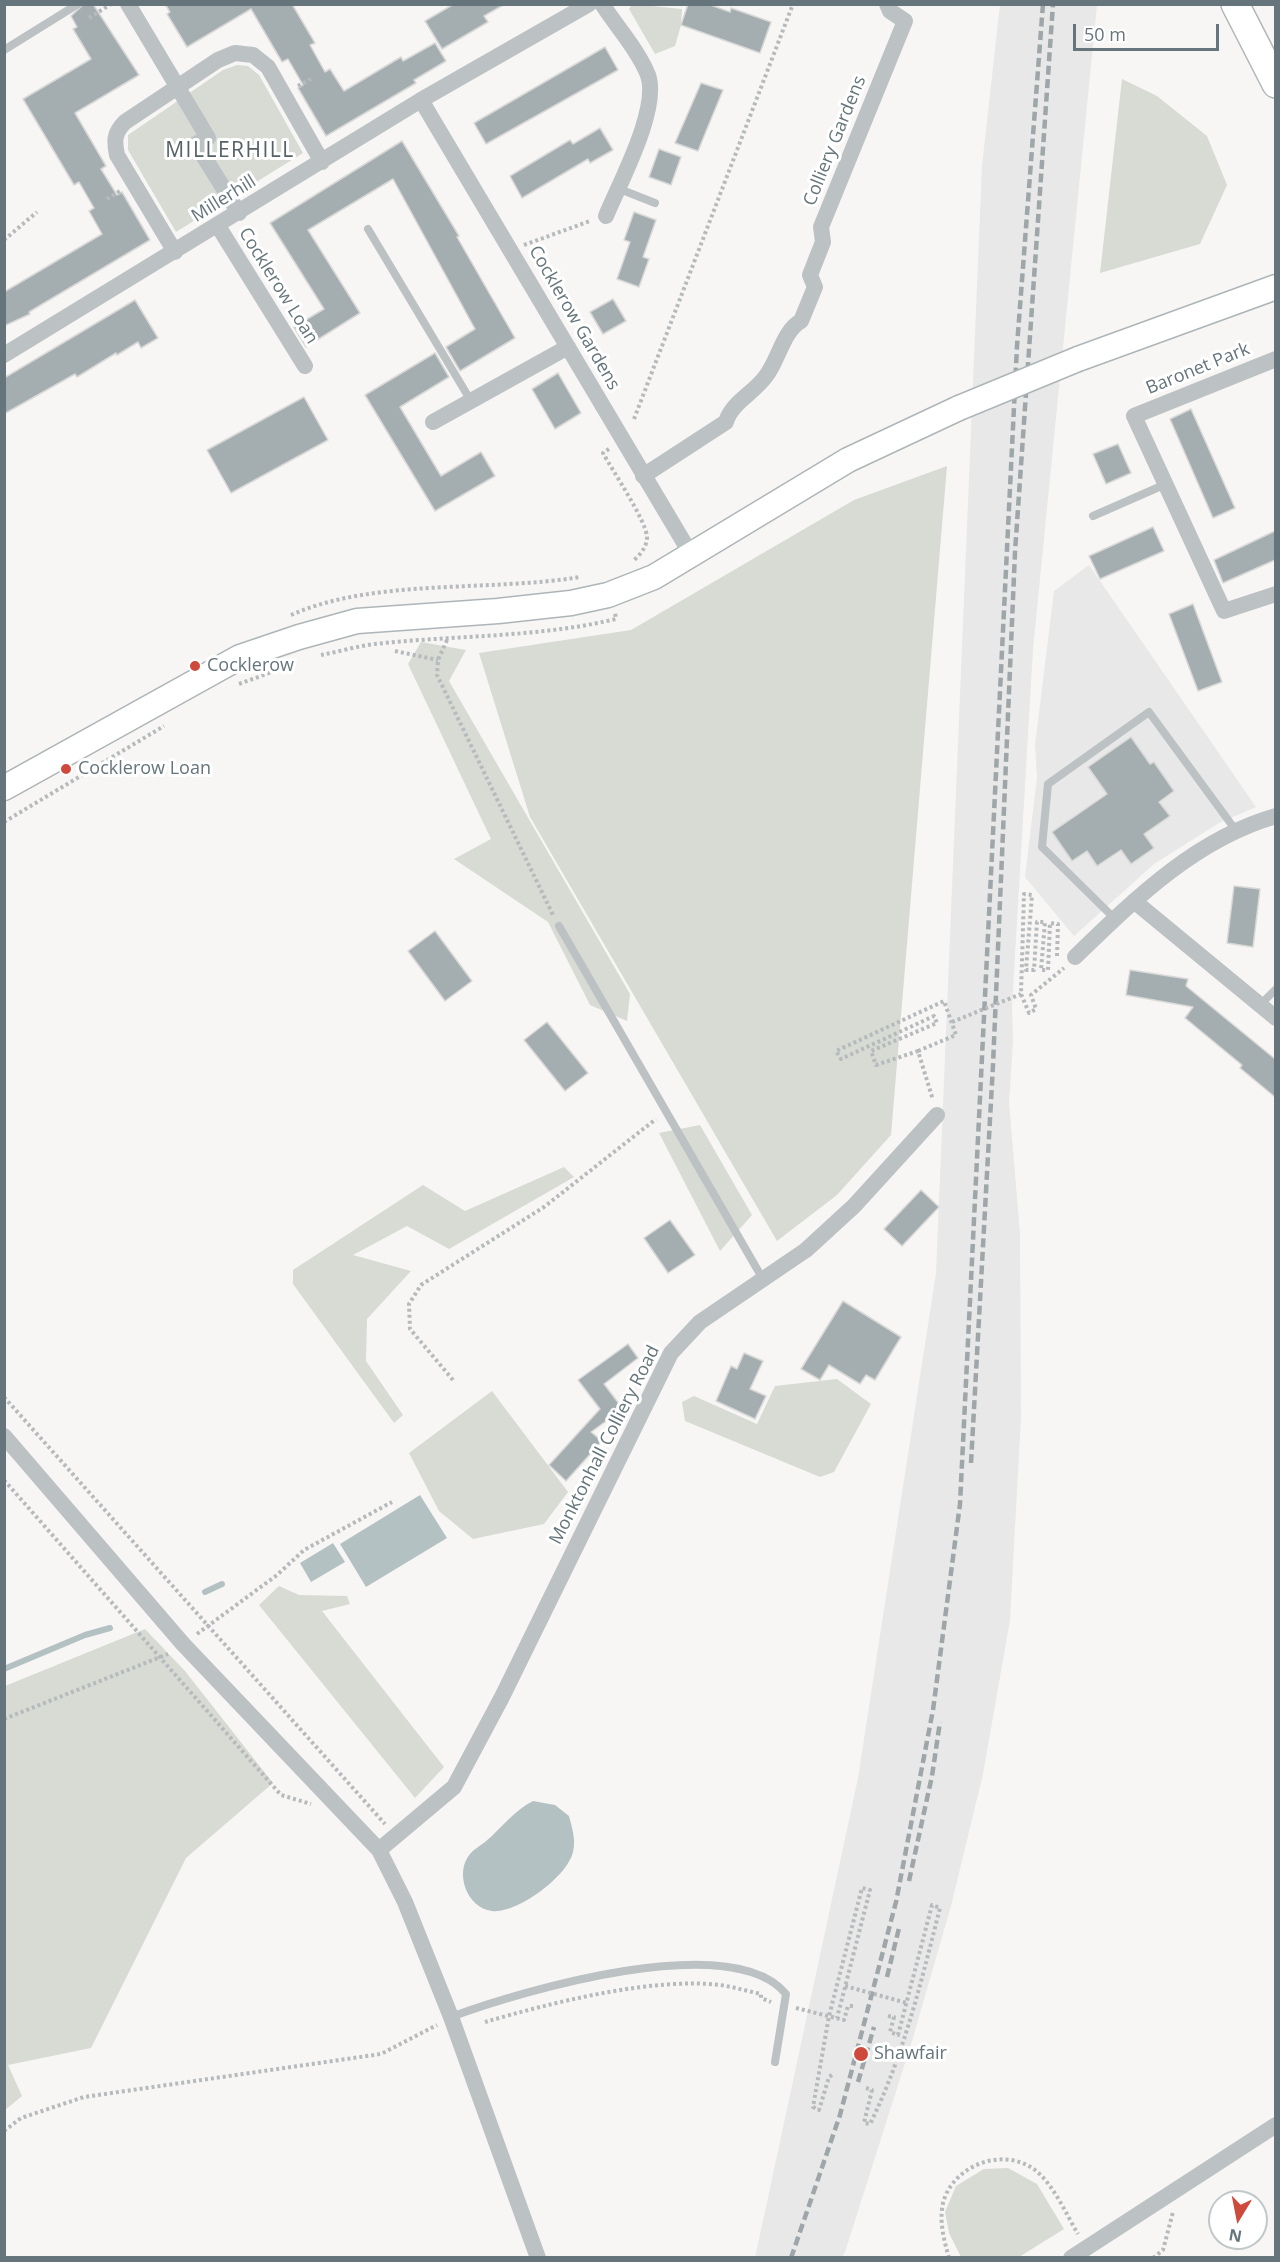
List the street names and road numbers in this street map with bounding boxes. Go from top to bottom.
street label: Colliery Gardens [799,73,871,209]
street label: Millerhill [188,171,260,227]
street label: Cocklerow Loan [234,224,322,348]
street label: Cocklerow Gardens [524,242,624,394]
street label: Baronet Park [1143,338,1253,400]
street label: Monktonhall Colliery Road [545,1342,665,1548]

